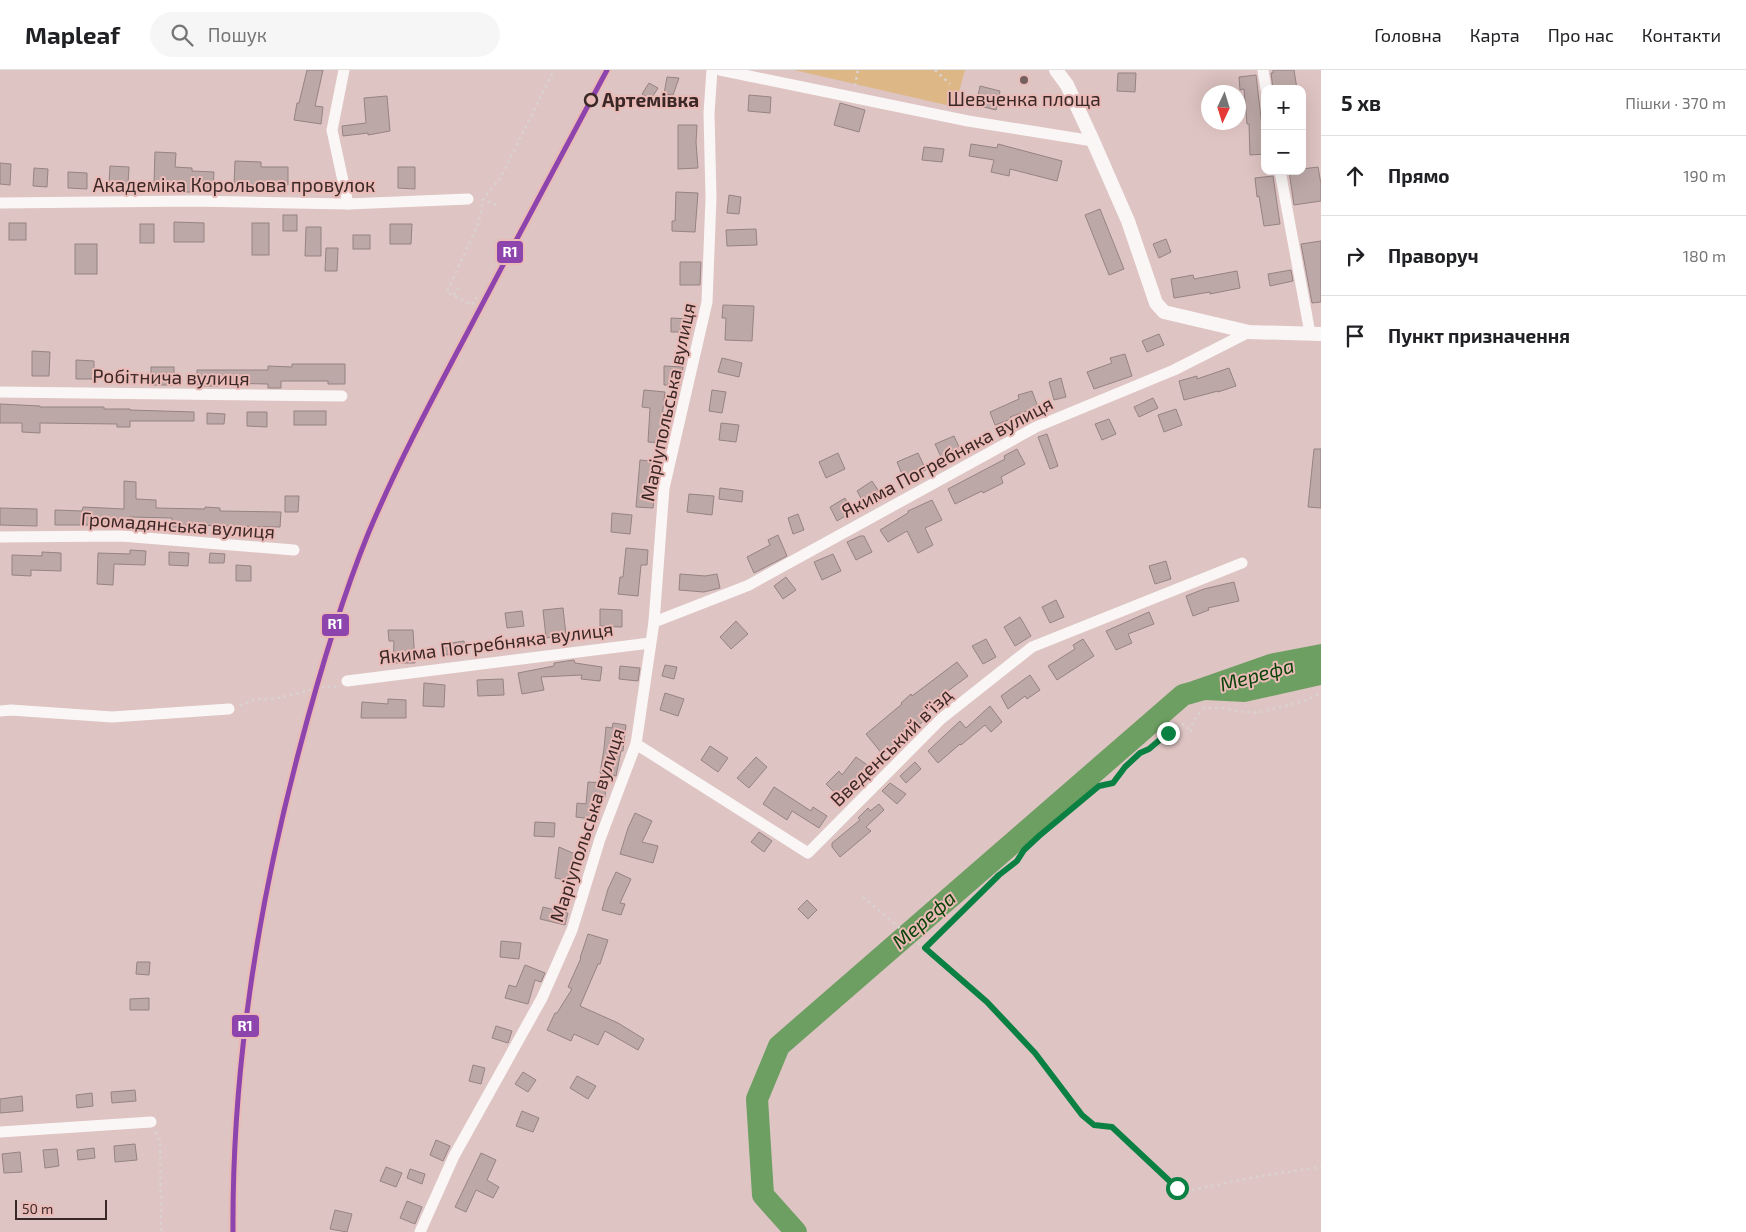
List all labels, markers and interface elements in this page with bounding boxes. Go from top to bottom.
search box [150,12,500,57]
text: Mapleaf [25,20,120,49]
icon: search [168,21,196,49]
text: Пошук [208,23,267,46]
text: Головна [1374,24,1442,46]
text: Карта [1470,24,1520,46]
text: Про нас [1548,24,1614,46]
text: Контакти [1642,24,1721,46]
marker: Шевченка площа [1018,74,1030,86]
north arrow [1201,85,1246,130]
map controls [1261,85,1306,175]
button: + [1261,85,1306,130]
place label: Шевченка площа [947,87,1101,110]
place label: Артемівка [602,88,699,111]
text: 5 хв [1341,90,1381,115]
marker: Артемівка [584,93,598,107]
text: Пішки · 370 m [1625,93,1726,112]
button: − [1261,130,1306,175]
icon: ahead [1341,162,1369,190]
text: Прямо [1388,164,1450,187]
text: 190 m [1683,166,1726,185]
street label: Академіка Корольова провулок [93,173,375,197]
line badge: R1 [496,240,524,264]
icon: right [1341,242,1369,270]
text: R1 [502,243,518,260]
text: Праворуч [1388,244,1479,267]
text: 180 m [1683,246,1726,265]
street label: Маріупольська вулиця [635,300,701,504]
icon: arrive [1341,322,1369,350]
text: Пункт призначення [1388,324,1570,347]
street label: Робітнича вулиця [92,364,250,390]
street label: Якима Погребняка вулиця [837,391,1057,523]
street label: Громадянська вулиця [80,506,276,544]
line badge: R1 [321,613,350,637]
text: R1 [327,615,343,632]
street label: Якима Погребняка вулиця [377,617,615,669]
water label: Мерефа [1217,653,1297,696]
street label: Введенський в'їзд [825,683,956,811]
route end [1157,722,1180,745]
street label: Маріупольська вулиця [544,725,630,925]
water label: Мерефа [887,885,960,953]
line badge: R1 [231,1014,260,1038]
text: R1 [237,1017,253,1034]
route start [1166,1177,1189,1200]
scale bar [15,1197,108,1220]
text: 50 m [22,1200,53,1217]

